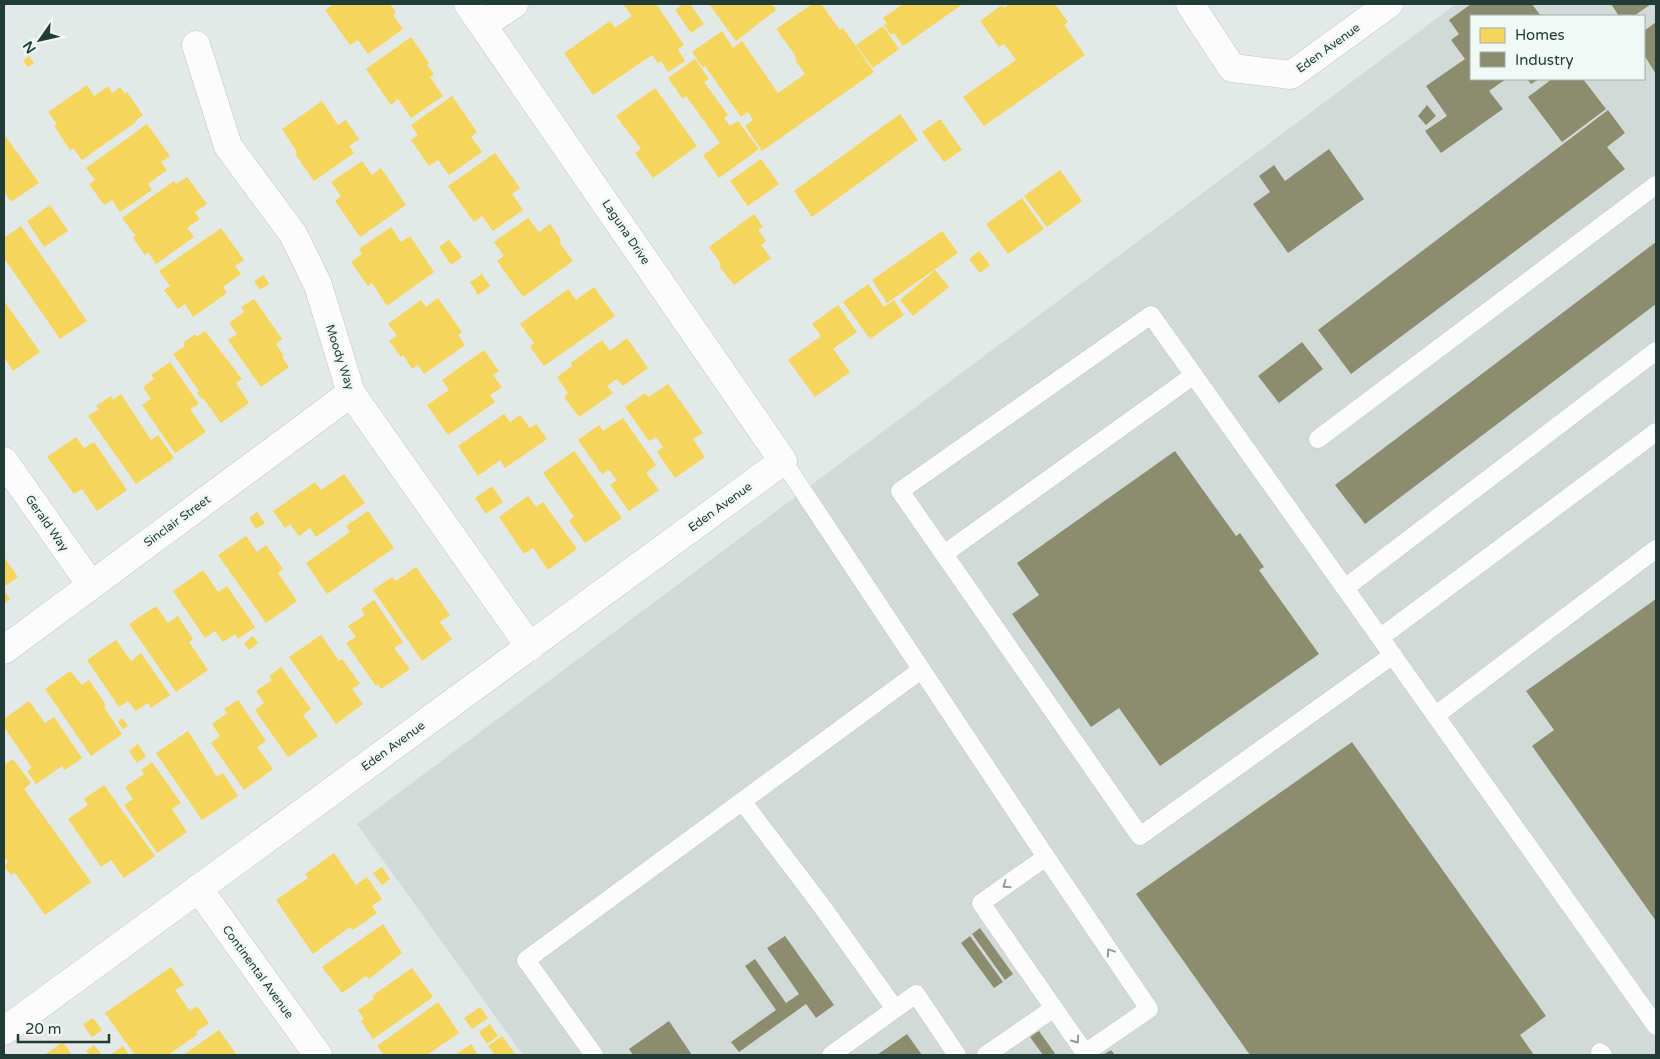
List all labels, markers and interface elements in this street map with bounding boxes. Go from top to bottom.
north arrow [15,15,65,65]
legend [1470,15,1645,80]
street label: Eden Avenue [1293,20,1363,76]
text: Homes [1515,26,1565,44]
text: N [19,38,40,56]
text: Industry [1515,51,1574,69]
street label: Laguna Drive [599,197,653,267]
street label: Moody Way [323,323,357,392]
street label: Eden Avenue [685,479,755,535]
street label: Gerald Way [22,492,72,554]
street label: Sinclair Street [141,492,213,550]
street label: Eden Avenue [358,718,428,774]
one-way arrow [1002,879,1012,888]
street label: Continental Avenue [219,923,297,1022]
one-way arrow [1107,948,1116,958]
scale bar [18,1012,109,1044]
text: 20 m [25,1020,62,1038]
one-way arrow [1070,1034,1079,1044]

